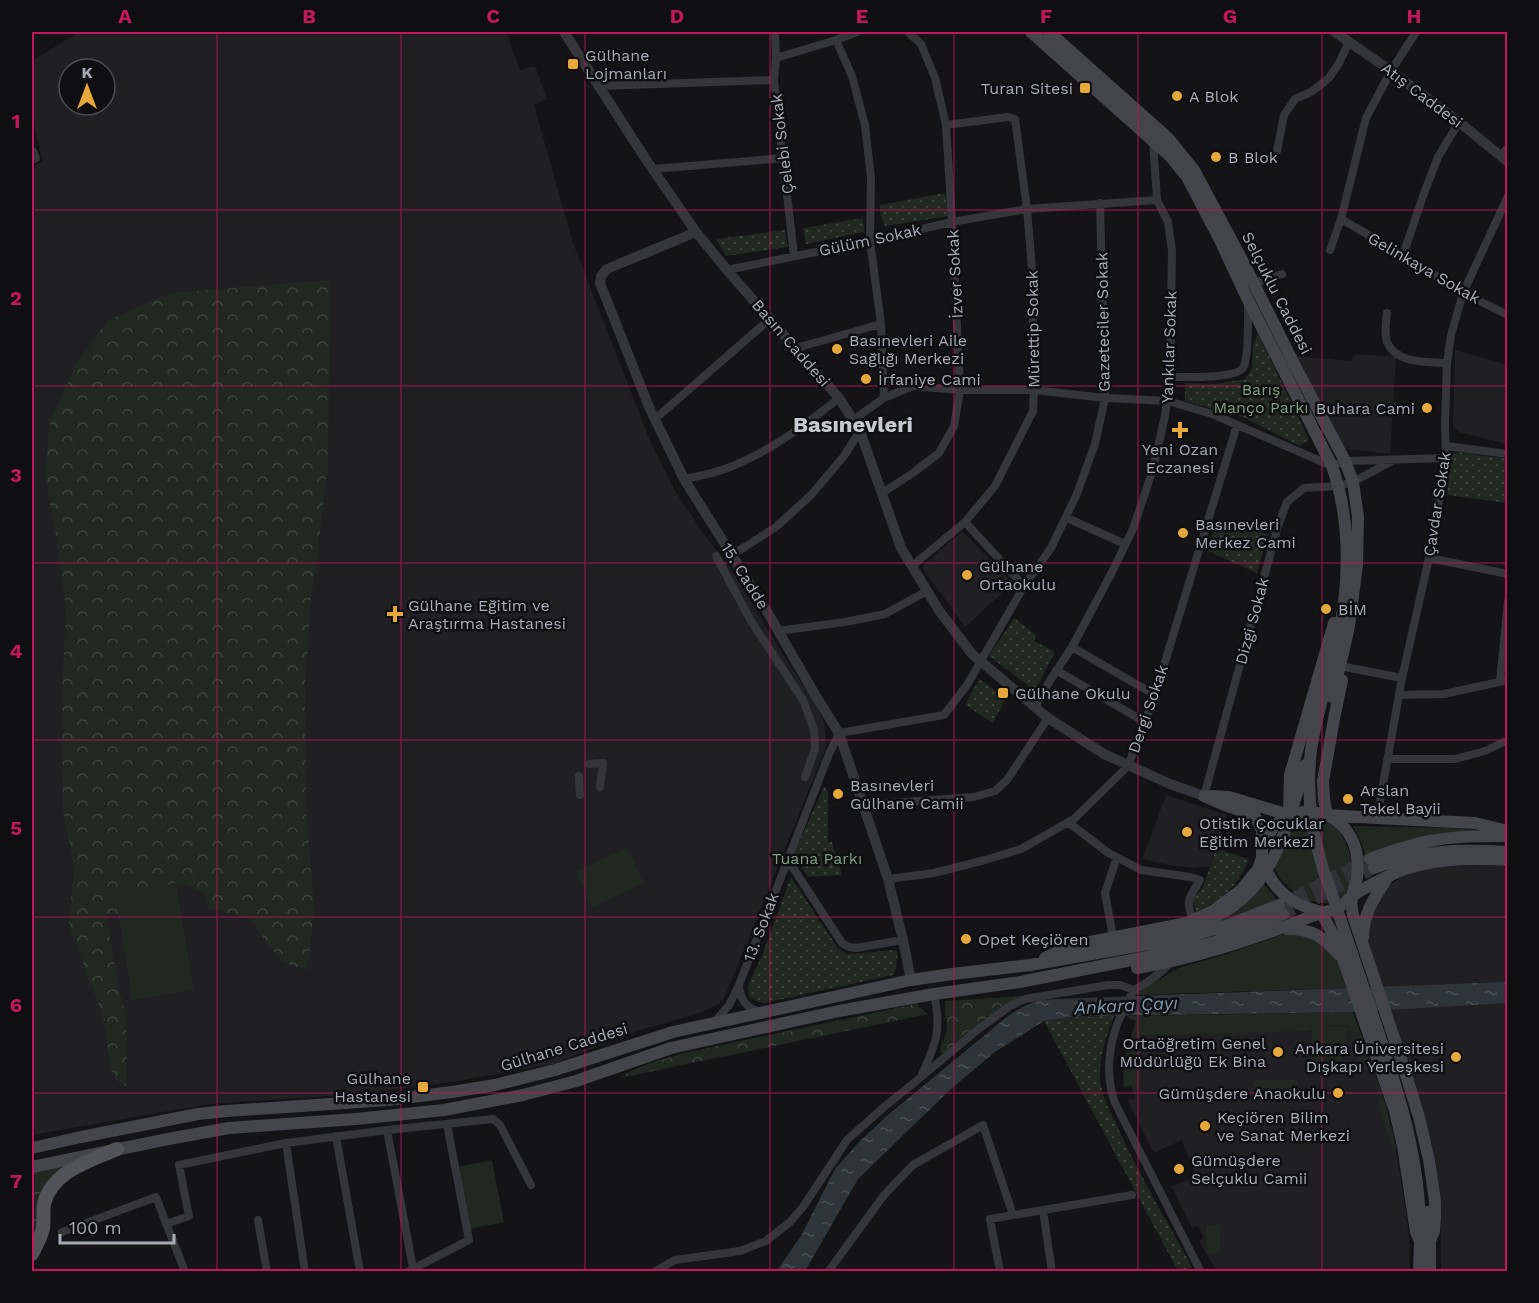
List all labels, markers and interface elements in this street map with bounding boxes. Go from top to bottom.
text: A [118,4,132,28]
text: B [302,4,316,28]
text: C [486,4,500,28]
text: D [670,4,684,28]
text: E [856,4,868,28]
text: F [1040,4,1052,28]
text: G [1223,4,1237,28]
text: H [1407,4,1421,28]
place label: Gülhane Lojmanları [585,46,667,83]
north arrow [57,57,117,117]
marker: Gülhane Lojmanları [566,57,580,71]
street label: Atış Caddesi [1378,58,1466,132]
text: K [81,63,93,82]
place label: Turan Sitesi [981,79,1073,98]
marker: Turan Sitesi [1078,81,1092,95]
place label: A Blok [1189,87,1238,106]
marker: A Blok [1170,89,1184,103]
street label: Çelebi Sokak [766,93,798,195]
text: 1 [12,109,20,133]
place label: B Blok [1228,148,1278,167]
marker: B Blok [1209,150,1223,164]
street label: Gülüm Sokak [817,220,923,260]
street label: Gelinkaya Sokak [1364,228,1484,308]
street label: İzver Sokak [943,229,967,319]
street label: Selçuklu Caddesi [1238,229,1316,357]
street label: Gazeteciler Sokak [1092,252,1114,392]
street label: Mürettip Sokak [1022,270,1044,388]
text: 2 [10,286,22,310]
street label: Yankılar Sokak [1158,290,1180,404]
street label: Basın Caddesi [748,295,834,391]
place label: Basınevleri Aile Sağlığı Merkezi [849,331,967,368]
marker: Basınevleri Aile Sağlığı Merkezi [830,342,844,356]
place label: İrfaniye Cami [878,370,981,389]
marker: İrfaniye Cami [859,372,873,386]
park label: Barış Manço Parkı [1213,380,1309,417]
place label: Buhara Cami [1316,399,1415,418]
marker: Buhara Cami [1420,401,1434,415]
district label: Basınevleri [793,412,913,437]
marker: Yeni Ozan Eczanesi [1173,423,1187,437]
place label: Yeni Ozan Eczanesi [1142,440,1218,477]
street label: Çavdar Sokak [1419,450,1455,558]
text: 3 [10,463,22,487]
place label: Basınevleri Merkez Cami [1195,515,1296,552]
marker: Basınevleri Merkez Cami [1176,526,1190,540]
street label: 15. Cadde [717,539,773,613]
place label: Gülhane Ortaokulu [979,557,1056,594]
marker: Gülhane Ortaokulu [960,568,974,582]
street label: Dizgi Sokak [1231,575,1273,667]
place label: Gülhane Eğitim ve Araştırma Hastanesi [408,596,566,633]
place label: BİM [1338,600,1367,619]
marker: BİM [1319,602,1333,616]
marker: Gülhane Eğitim ve Araştırma Hastanesi [386,605,404,623]
text: 4 [10,639,23,663]
street label: Dergi Sokak [1124,662,1172,756]
place label: Gülhane Okulu [1015,684,1131,703]
marker: Gülhane Okulu [996,686,1010,700]
place label: Basınevleri Gülhane Camii [850,776,964,813]
place label: Arslan Tekel Bayii [1360,781,1441,818]
marker: Basınevleri Gülhane Camii [831,787,845,801]
marker: Arslan Tekel Bayii [1341,792,1355,806]
place label: Otistik Çocuklar Eğitim Merkezi [1199,814,1325,851]
text: 5 [10,816,22,840]
marker: Otistik Çocuklar Eğitim Merkezi [1180,825,1194,839]
park label: Tuana Parkı [772,849,862,868]
street label: 13. Sokak [739,890,783,964]
place label: Opet Keçiören [978,930,1088,949]
marker: Opet Keçiören [959,932,973,946]
water label: Ankara Çayı [1073,992,1179,1018]
text: 6 [10,993,22,1017]
street label: Gülhane Caddesi [498,1019,630,1075]
place label: Ortaöğretim Genel Müdürlüğü Ek Bina [1120,1034,1266,1071]
place label: Ankara Üniversitesi Dışkapı Yerleşkesi [1295,1039,1444,1076]
marker: Ortaöğretim Genel Müdürlüğü Ek Bina [1271,1045,1285,1059]
marker: Ankara Üniversitesi Dışkapı Yerleşkesi [1449,1050,1463,1064]
place label: Gülhane Hastanesi [334,1069,411,1106]
marker: Gülhane Hastanesi [416,1080,430,1094]
place label: Gümüşdere Anaokulu [1159,1084,1326,1103]
marker: Gümüşdere Anaokulu [1331,1086,1345,1100]
place label: Keçiören Bilim ve Sanat Merkezi [1217,1108,1350,1145]
marker: Keçiören Bilim ve Sanat Merkezi [1198,1119,1212,1133]
place label: Gümüşdere Selçuklu Camii [1191,1151,1307,1188]
marker: Gümüşdere Selçuklu Camii [1172,1162,1186,1176]
text: 7 [10,1169,22,1193]
scale bar [60,1207,174,1245]
text: 100 m [69,1217,122,1238]

